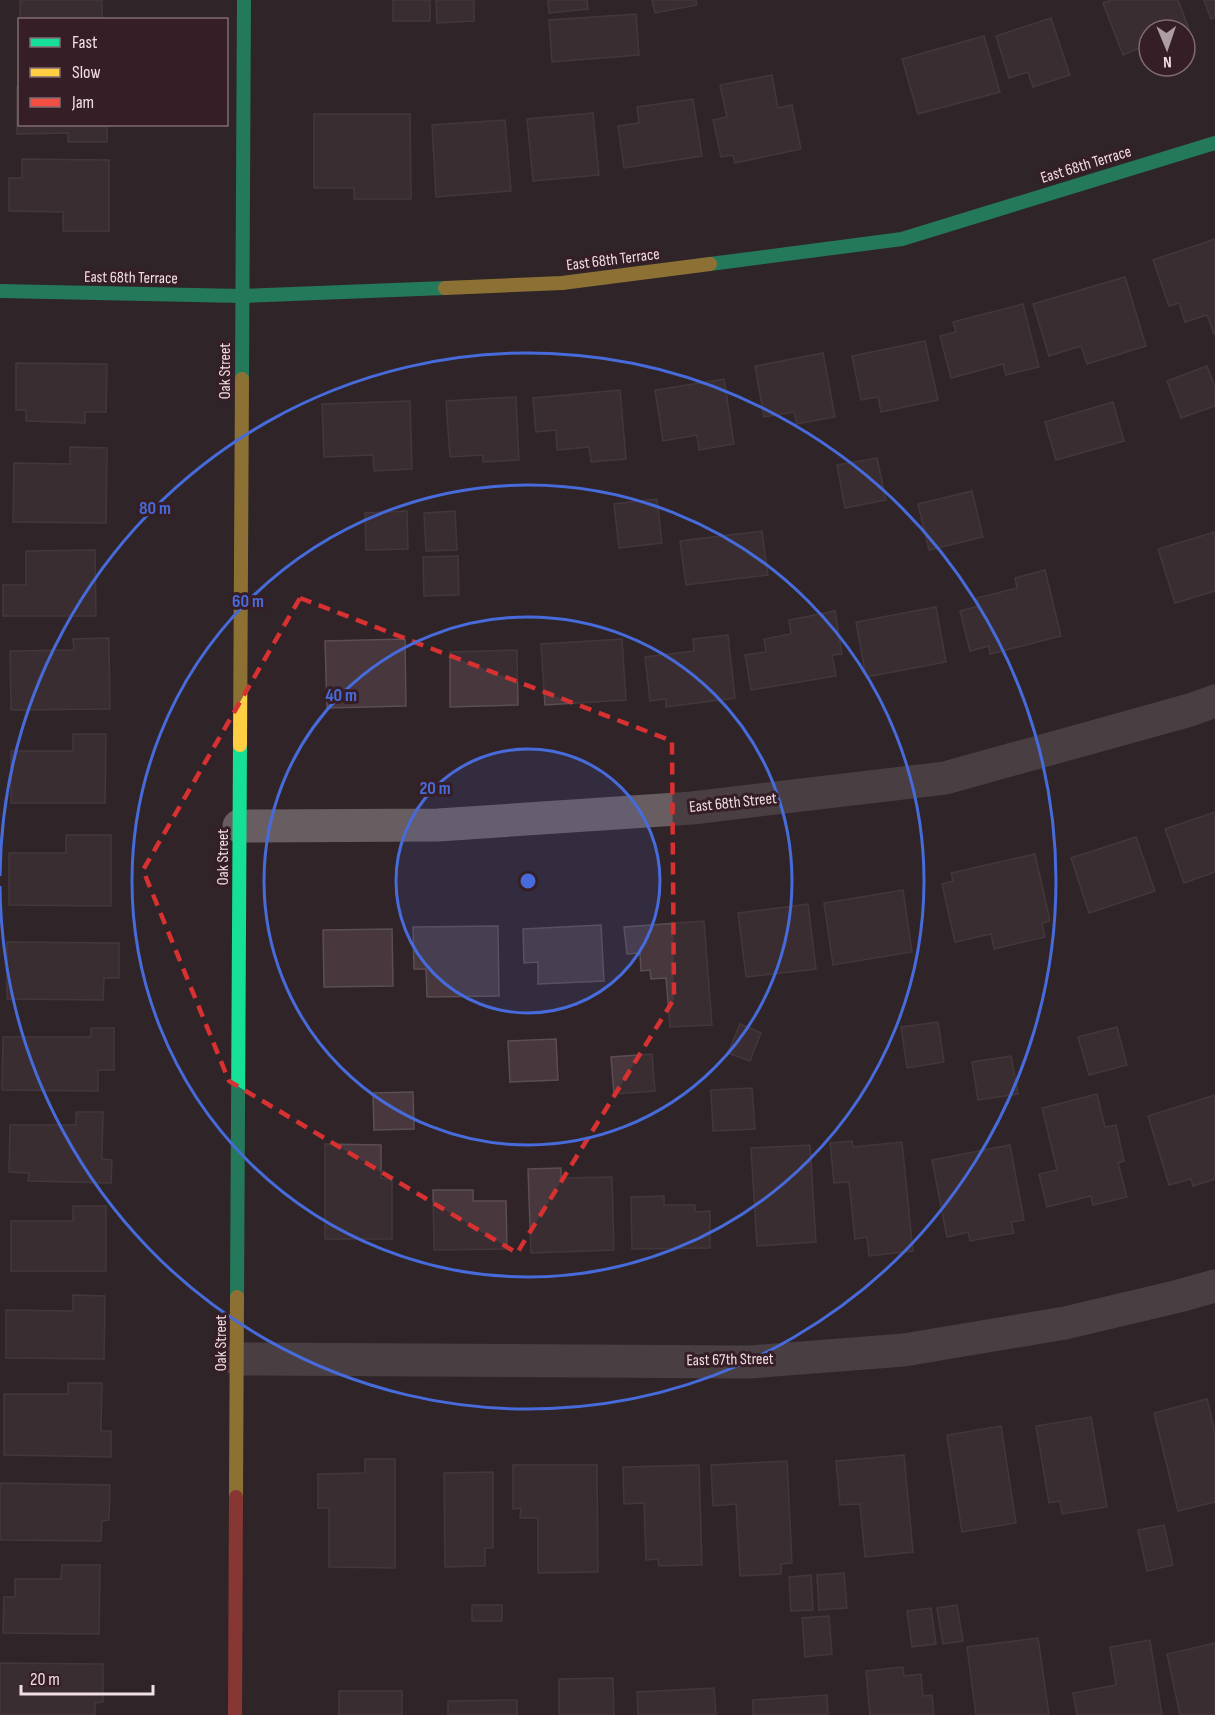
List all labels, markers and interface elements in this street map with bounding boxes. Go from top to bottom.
legend [18,18,228,126]
north arrow [1137,18,1197,78]
text: Fast [72,32,98,53]
text: N [1163,52,1172,71]
text: Slow [72,62,101,83]
text: Jam [71,92,94,113]
street label: East 68th Terrace [1038,142,1134,188]
street label: East 68th Terrace [565,245,661,275]
street label: East 68th Terrace [84,268,178,288]
street label: Oak Street [216,343,235,399]
text: 80 m [139,498,171,519]
text: 60 m [232,591,264,612]
text: 40 m [325,685,357,706]
text: 20 m [419,778,451,799]
street label: East 68th Street [688,789,778,817]
street label: Oak Street [214,829,233,885]
centre of rings [518,871,538,891]
street label: Oak Street [212,1315,231,1371]
street label: East 67th Street [686,1350,774,1370]
scale bar [21,1658,153,1696]
text: 20 m [30,1669,60,1690]

